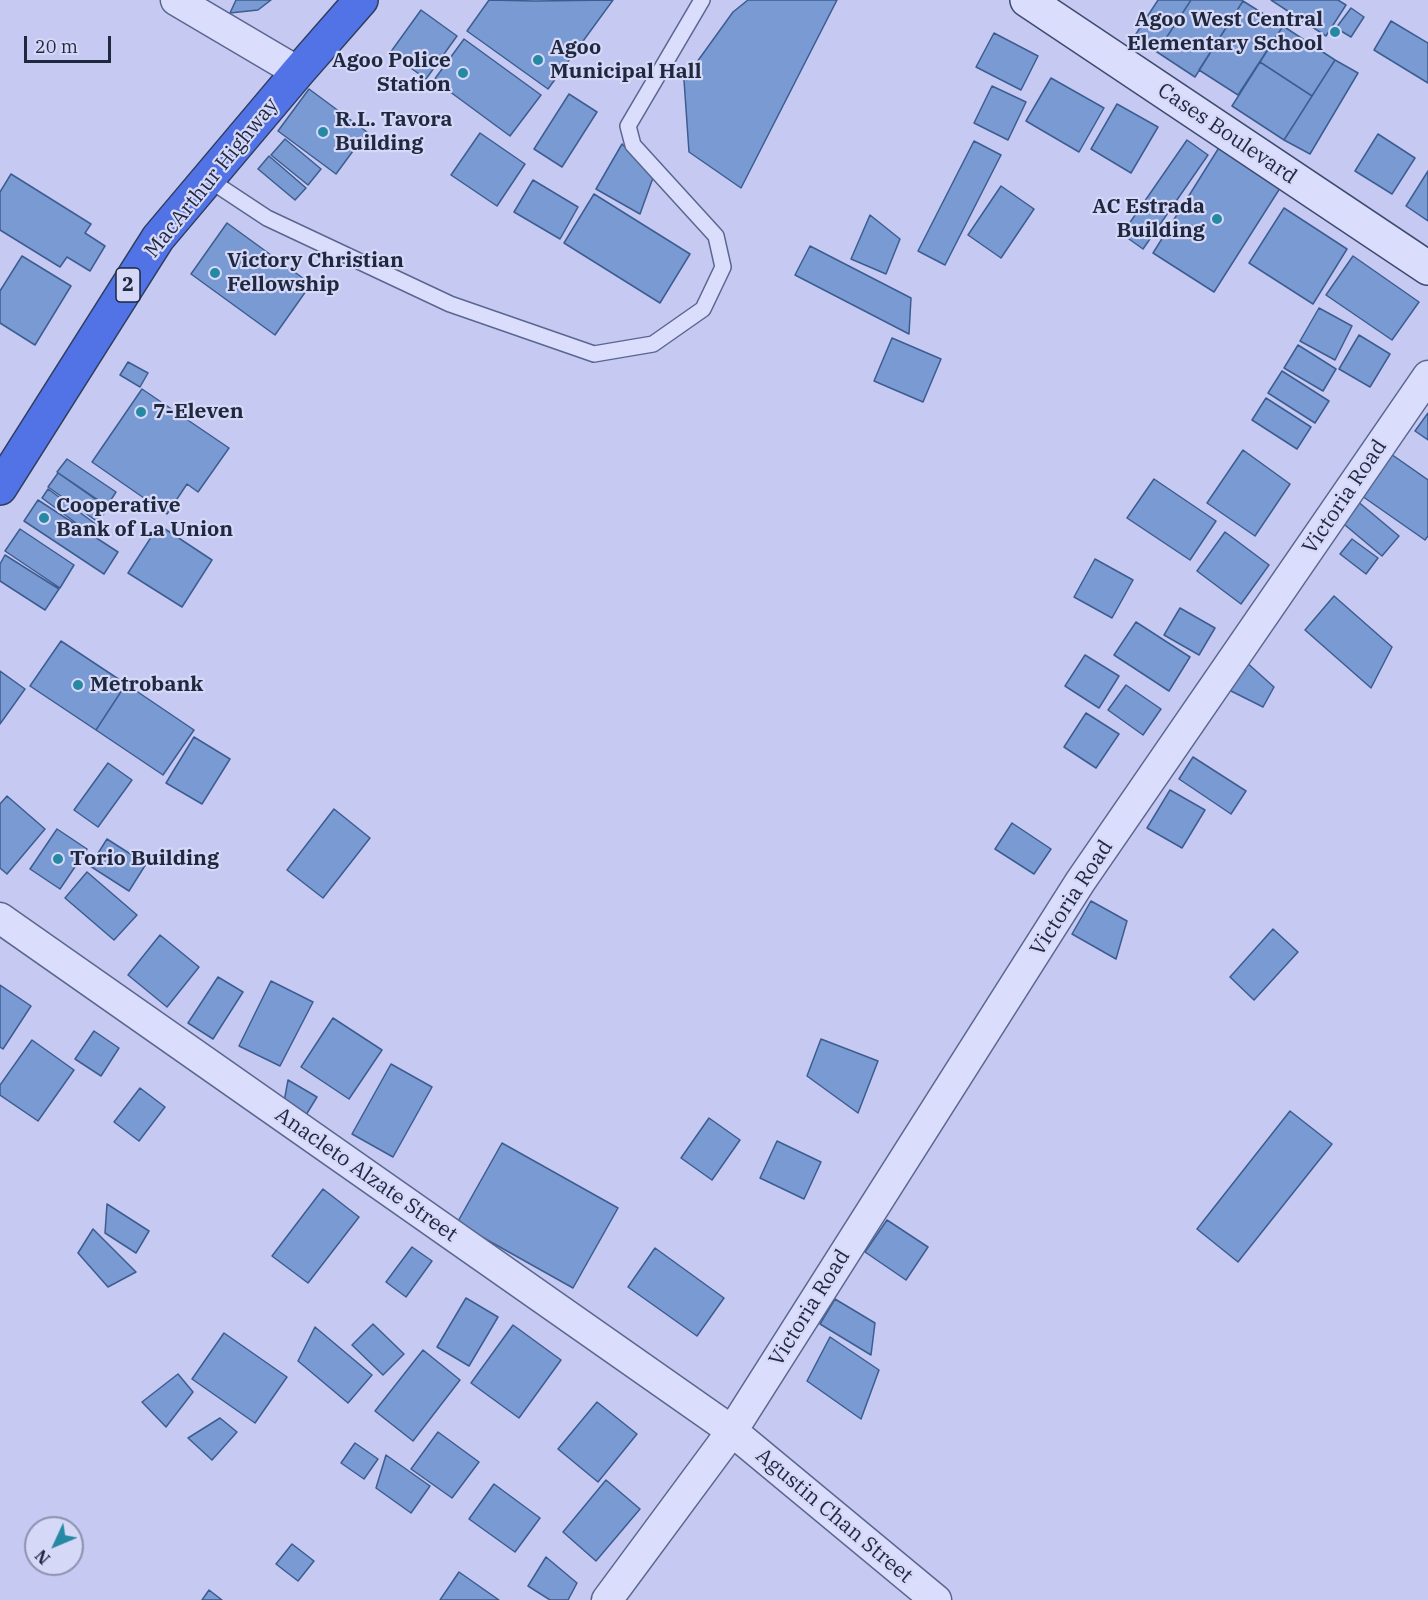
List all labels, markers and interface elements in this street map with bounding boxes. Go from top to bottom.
place label: Agoo West Central Elementary School [1127,7,1323,57]
scale bar [27,24,114,62]
marker: Agoo West Central Elementary School [1328,25,1342,39]
text: 20 m [35,35,78,58]
place label: Agoo Municipal Hall [550,35,702,85]
place label: Agoo Police Station [332,48,451,98]
marker: Agoo Municipal Hall [531,53,545,67]
marker: Agoo Police Station [456,66,470,80]
street label: Cases Boulevard [1153,78,1301,190]
street label: MacArthur Highway [140,93,284,263]
place label: R.L. Tavora Building [335,107,452,157]
marker: R.L. Tavora Building [316,125,330,139]
place label: AC Estrada Building [1092,194,1205,244]
marker: AC Estrada Building [1210,212,1224,226]
place label: Victory Christian Fellowship [227,248,404,298]
marker: Victory Christian Fellowship [208,266,222,280]
road number: 2 [116,268,140,302]
place label: 7-Eleven [153,399,244,425]
marker: 7-Eleven [134,405,148,419]
street label: Victoria Road [1297,435,1393,559]
place label: Cooperative Bank of La Union [56,493,233,543]
marker: Cooperative Bank of La Union [37,511,51,525]
place label: Metrobank [90,672,203,698]
marker: Metrobank [71,678,85,692]
street label: Victoria Road [1025,836,1119,960]
place label: Torio Building [70,846,219,872]
marker: Torio Building [51,852,65,866]
street label: Anacleto Alzate Street [270,1103,462,1247]
street label: Victoria Road [764,1245,856,1371]
street label: Agustin Chan Street [751,1443,917,1589]
north arrow [24,1516,84,1576]
text: N [31,1546,54,1569]

